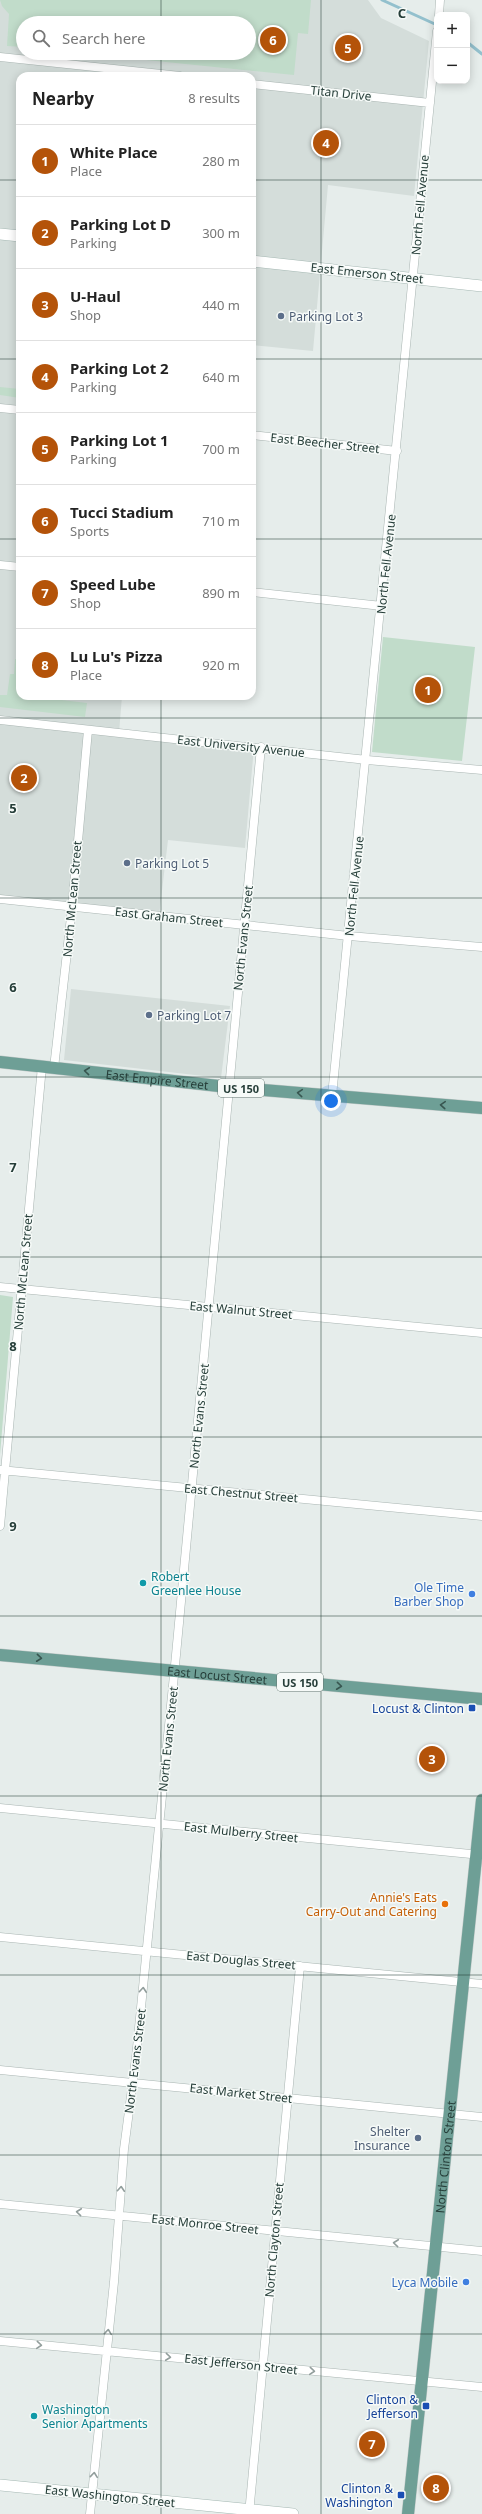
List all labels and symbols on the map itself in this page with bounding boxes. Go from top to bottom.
text: C [398,4,406,22]
pin: 6 [260,25,286,55]
pin: 5 [335,33,361,63]
street label: Titan Drive [310,81,372,105]
pin: 4 [313,128,339,158]
street label: North Fell Avenue [407,154,433,256]
street label: East Emerson Street [310,259,425,287]
place label: Parking Lot 3 [289,308,363,325]
marker: Parking Lot 3 [276,311,286,321]
street label: East Beecher Street [270,429,381,457]
street label: North Fell Avenue [372,513,400,615]
pin: 1 [415,675,441,705]
street label: East University Avenue [176,731,306,761]
pin: 2 [11,763,37,793]
text: 5 [9,799,17,817]
street label: North Fell Avenue [340,835,368,937]
street label: North McLean Street [58,839,86,958]
place label: Parking Lot 5 [135,855,209,872]
marker: Parking Lot 5 [122,858,132,868]
street label: North Evans Street [229,884,257,991]
street label: East Graham Street [114,903,225,931]
text: 6 [9,978,17,996]
place label: Parking Lot 7 [157,1007,231,1024]
marker: Parking Lot 7 [144,1010,154,1020]
street label: East Empire Street [105,1065,210,1093]
one-way arrow [84,1067,90,1076]
road number: US 150 [218,1079,264,1097]
one-way arrow [297,1089,303,1098]
your location [321,1091,341,1111]
one-way arrow [440,1101,446,1110]
text: 7 [9,1158,17,1176]
street label: North McLean Street [9,1212,37,1331]
street label: East Walnut Street [189,1297,294,1323]
text: 8 [9,1337,17,1355]
street label: North Evans Street [185,1362,213,1469]
street label: East Chestnut Street [183,1480,299,1507]
text: 9 [9,1517,17,1535]
place label: Robert Greenlee House [151,1568,241,1599]
marker: Robert Greenlee House [138,1578,148,1588]
place label: Ole Time Barber Shop [394,1579,464,1610]
marker: Ole Time Barber Shop [467,1589,477,1599]
one-way arrow [36,1654,42,1663]
street label: East Locust Street [166,1662,268,1688]
road number: US 150 [277,1673,323,1691]
one-way arrow [336,1681,342,1690]
street label: North Evans Street [154,1685,182,1792]
place label: Locust & Clinton [372,1700,464,1717]
marker: Locust & Clinton [467,1703,477,1713]
pin: 3 [419,1744,445,1774]
street label: East Mulberry Street [183,1818,300,1847]
place label: Annie's Eats Carry-Out and Catering [306,1889,437,1920]
marker: Annie's Eats Carry-Out and Catering [440,1899,450,1909]
street label: East Douglas Street [186,1947,297,1973]
one-way arrow [138,1987,147,1993]
street label: North Evans Street [120,2007,150,2114]
street label: East Market Street [189,2079,294,2107]
street label: North Clinton Street [431,2099,459,2214]
place label: Shelter Insurance [354,2123,410,2154]
marker: Shelter Insurance [413,2133,423,2143]
street label: North Clayton Street [261,2181,288,2298]
one-way arrow [117,2186,126,2192]
one-way arrow [76,2207,82,2216]
street label: East Monroe Street [151,2210,260,2238]
one-way arrow [393,2239,399,2248]
place label: Lyca Mobile [391,2274,458,2291]
marker: Lyca Mobile [461,2277,471,2287]
one-way arrow [104,2329,113,2335]
one-way arrow [36,2340,42,2349]
street label: East Jefferson Street [184,2350,299,2378]
one-way arrow [165,2352,171,2361]
one-way arrow [309,2366,315,2375]
place label: Clinton & Jefferson [366,2391,418,2422]
place label: Washington Senior Apartments [42,2401,148,2432]
marker: Clinton & Jefferson [421,2401,431,2411]
marker: Washington Senior Apartments [29,2411,39,2421]
pin: 7 [359,2429,385,2459]
one-way arrow [89,2472,98,2478]
pin: 8 [423,2473,449,2503]
place label: Clinton & Washington [325,2480,393,2511]
street label: East Washington Street [44,2481,177,2511]
marker: Clinton & Washington [396,2490,406,2500]

